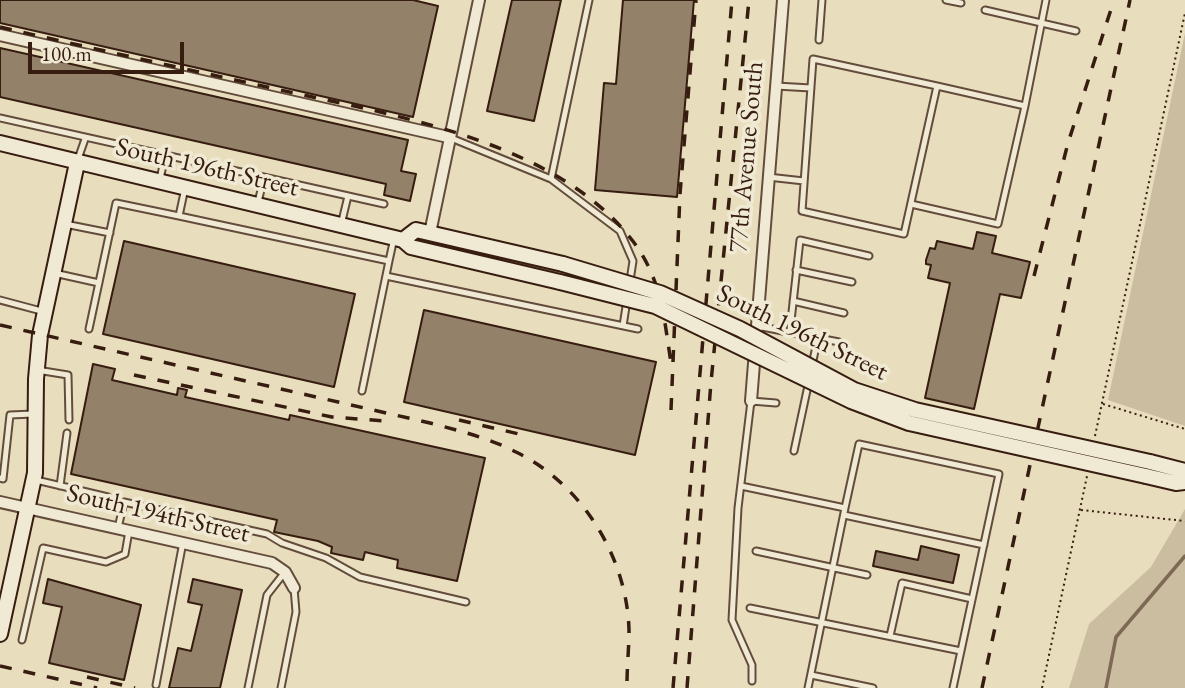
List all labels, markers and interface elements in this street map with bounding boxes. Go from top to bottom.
scale bar [32,28,187,72]
text: 100 m [41,40,92,67]
street label: 77th Avenue South [723,60,771,254]
street label: South 196th Street [113,132,301,204]
street label: South 196th Street [711,278,893,388]
street label: South 194th Street [64,478,252,550]

